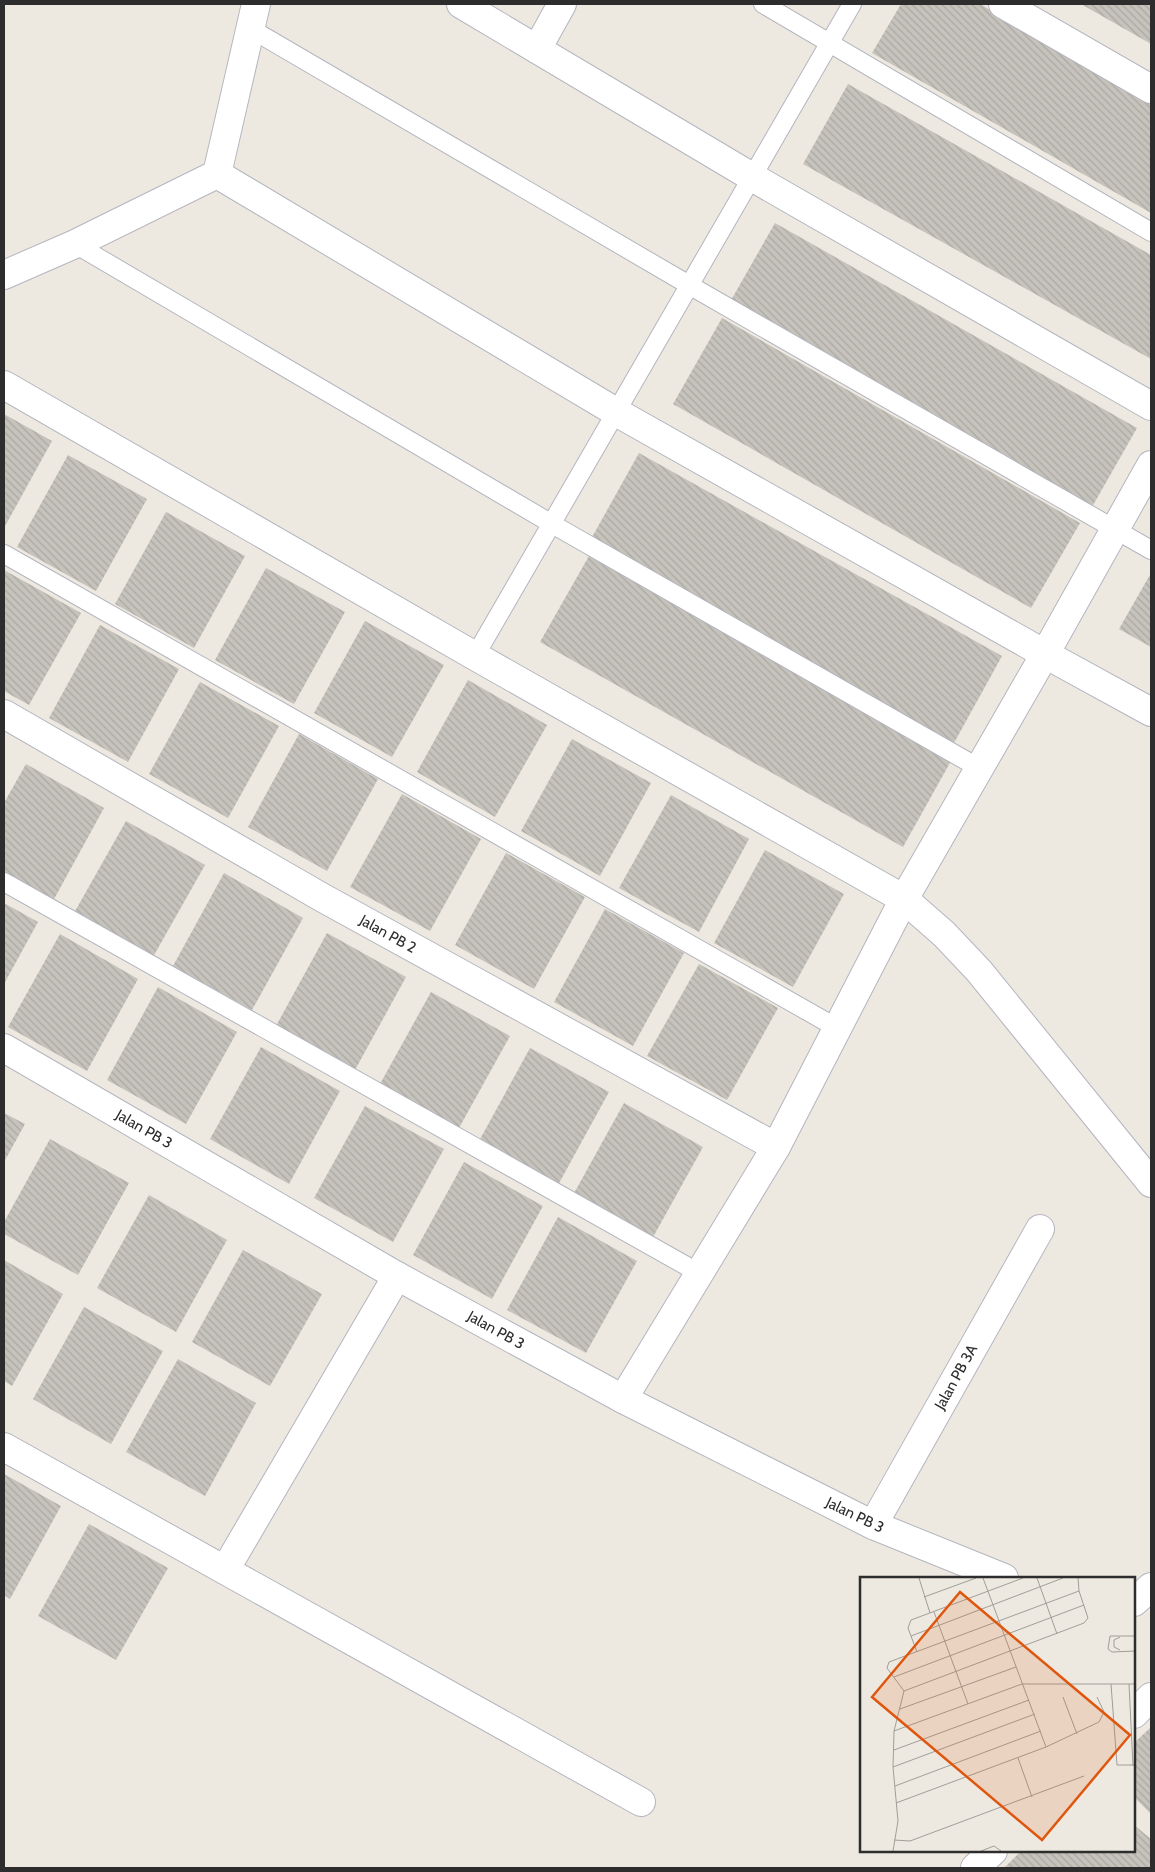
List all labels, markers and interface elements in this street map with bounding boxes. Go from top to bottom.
street label: Jalan PB 2 [356,911,420,957]
street label: Jalan PB 3 [112,1105,176,1152]
street label: Jalan PB 3 [463,1307,528,1353]
street label: Jalan PB 3A [930,1341,982,1414]
street label: Jalan PB 3 [822,1493,887,1537]
inset map [860,1577,1135,1852]

